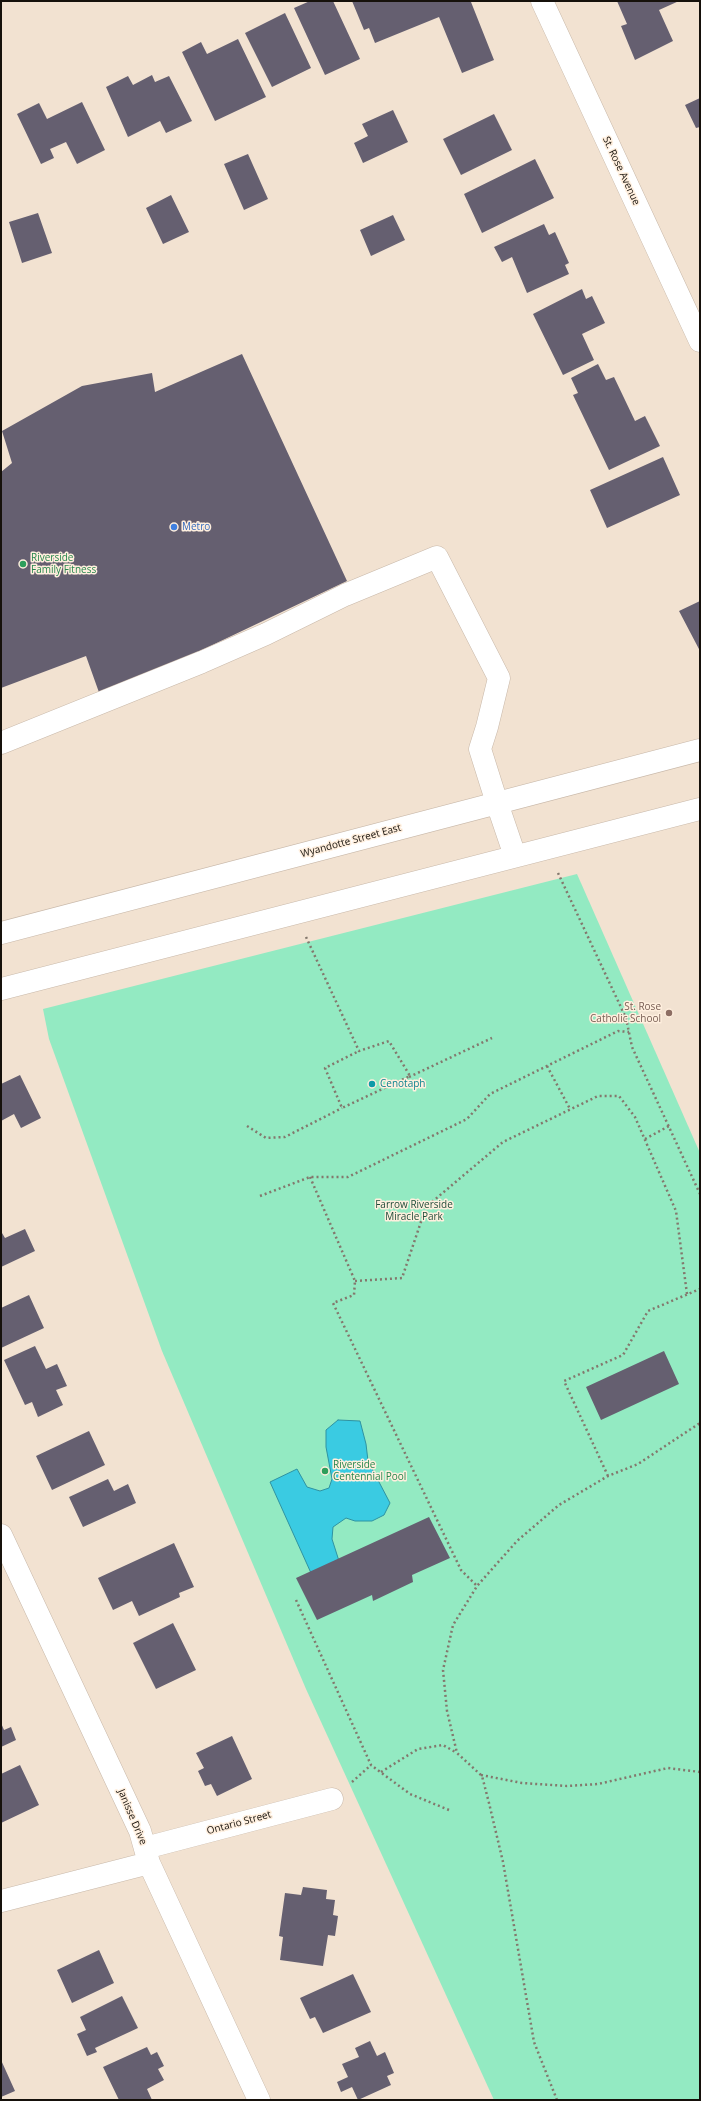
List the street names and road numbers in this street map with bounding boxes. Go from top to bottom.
street label: St. Rose Avenue [600,135,642,207]
street label: Wyandotte Street East [300,822,402,860]
street label: Janisse Drive [115,1787,149,1847]
street label: Ontario Street [205,1809,273,1837]

